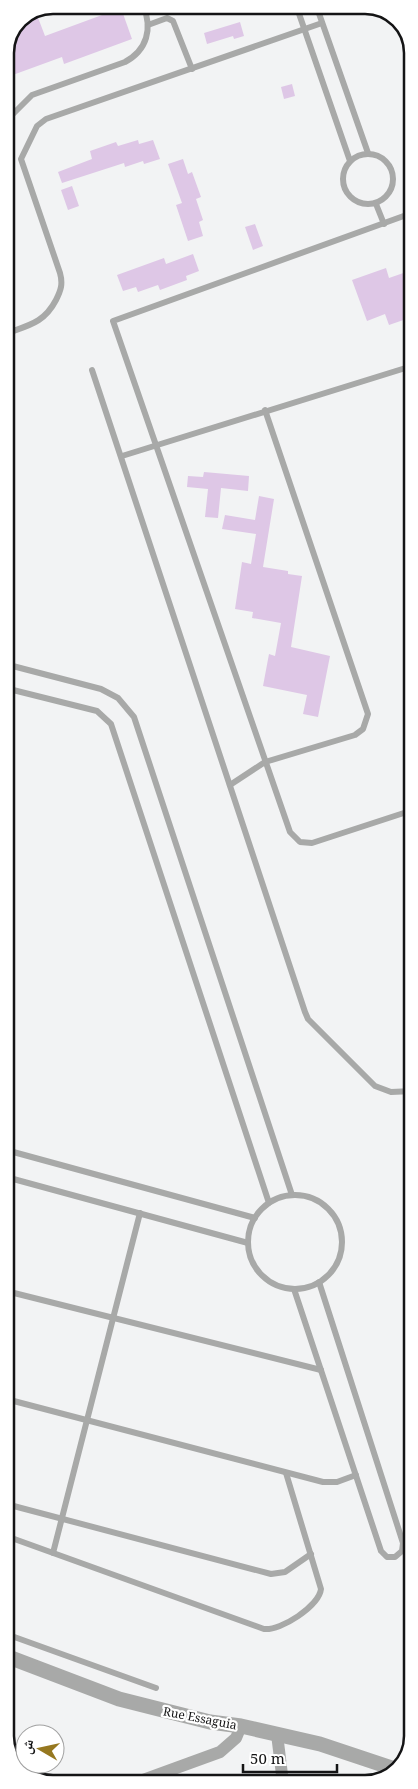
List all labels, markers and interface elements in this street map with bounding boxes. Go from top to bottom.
street label: Rue Essaguia [162,1703,239,1734]
north arrow [15,1724,65,1774]
text: ش [16,1738,37,1756]
scale bar [243,1742,337,1774]
text: 50 m [250,1748,285,1768]

